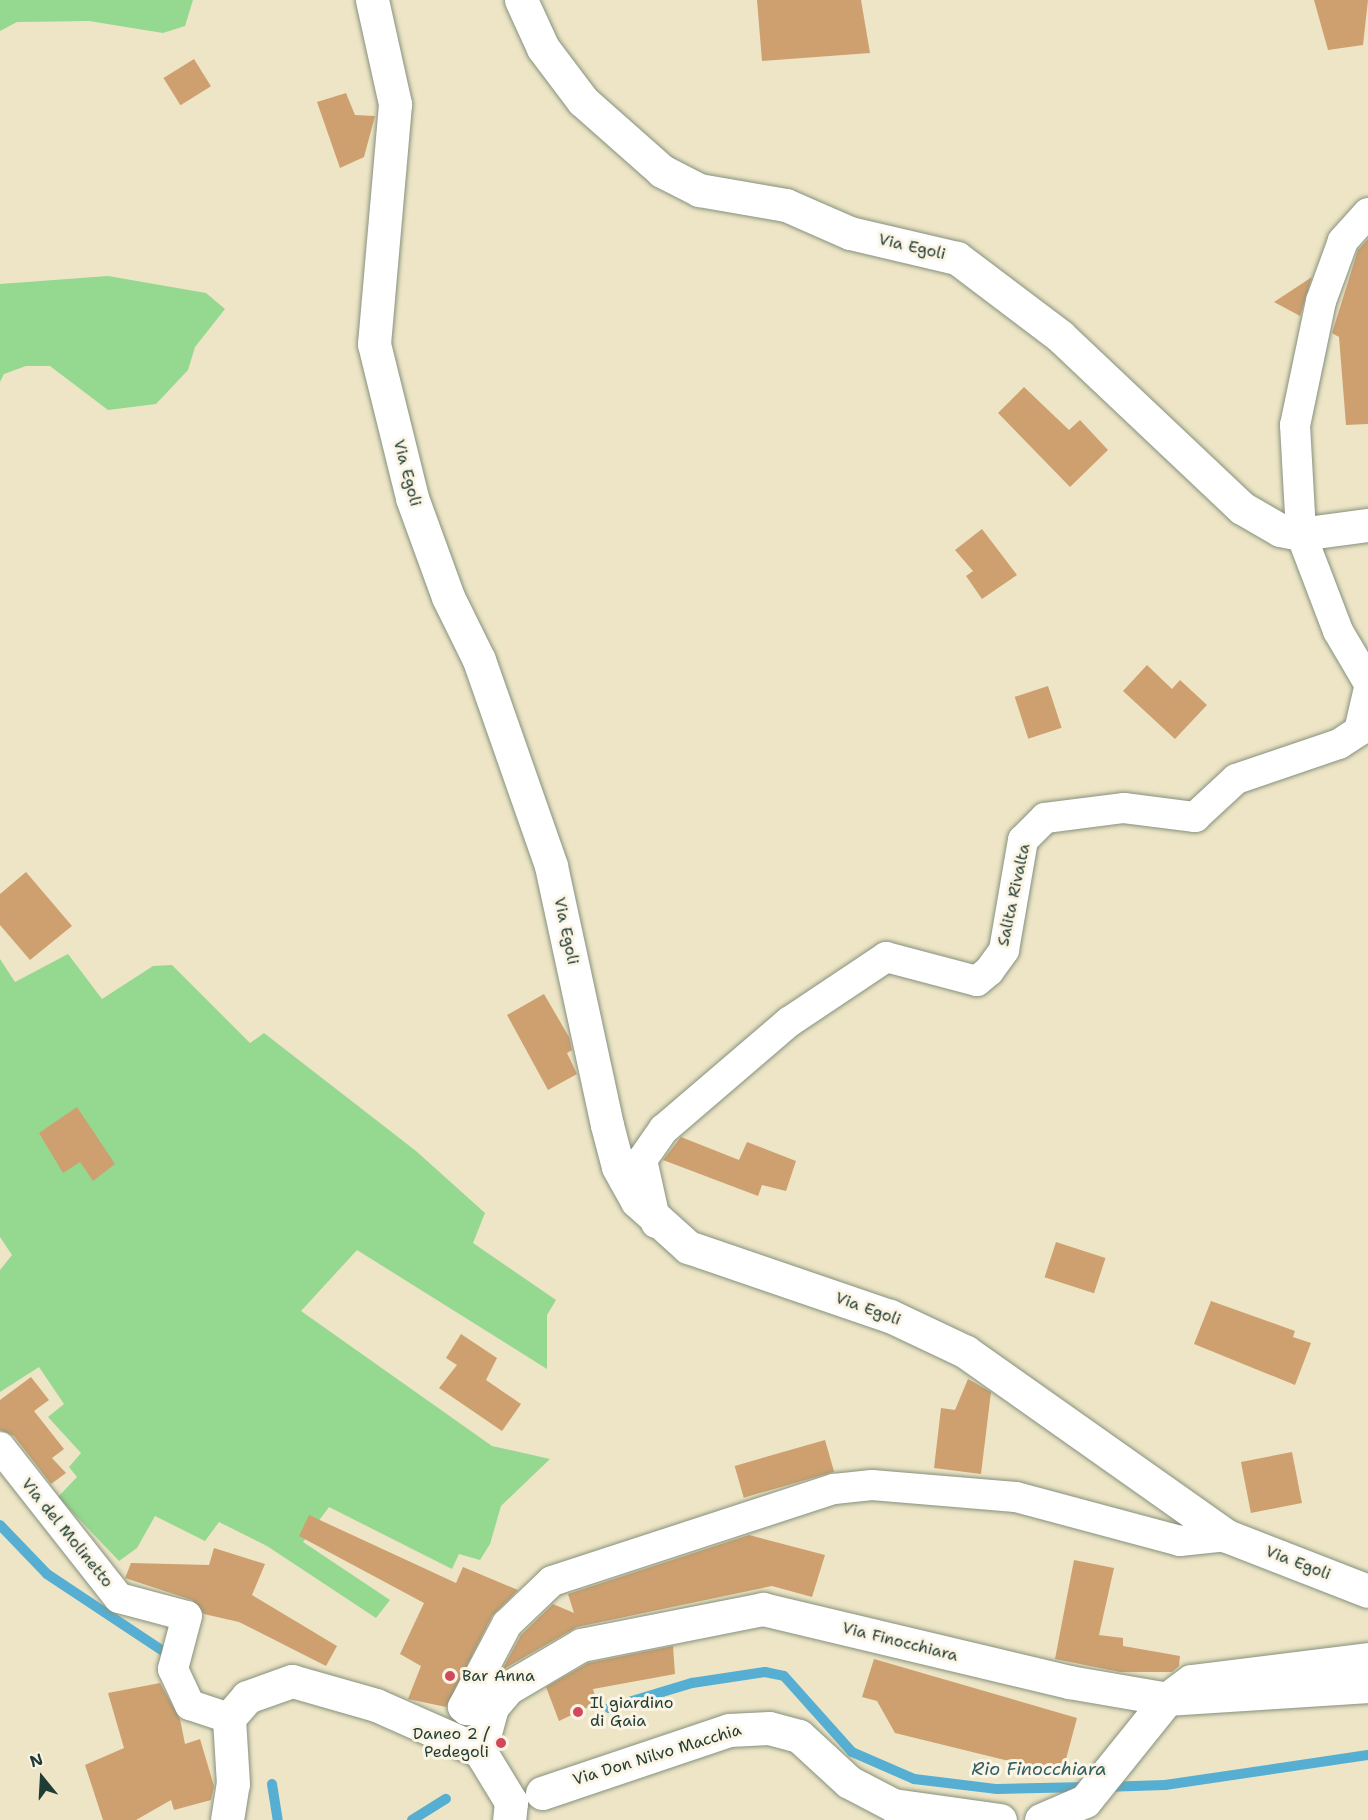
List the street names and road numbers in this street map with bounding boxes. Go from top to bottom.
street label: Via Egoli [876,230,948,264]
street label: Via Egoli [389,437,425,509]
street label: Salita Rivalta [994,842,1034,948]
street label: Via Egoli [549,896,583,966]
street label: Via Egoli [833,1288,903,1330]
street label: Via del Molinetto [17,1474,117,1592]
street label: Via Egoli [1263,1542,1333,1584]
street label: Via Finocchiara [840,1618,960,1666]
street label: Via Don Nilvo Macchia [570,1720,744,1790]

